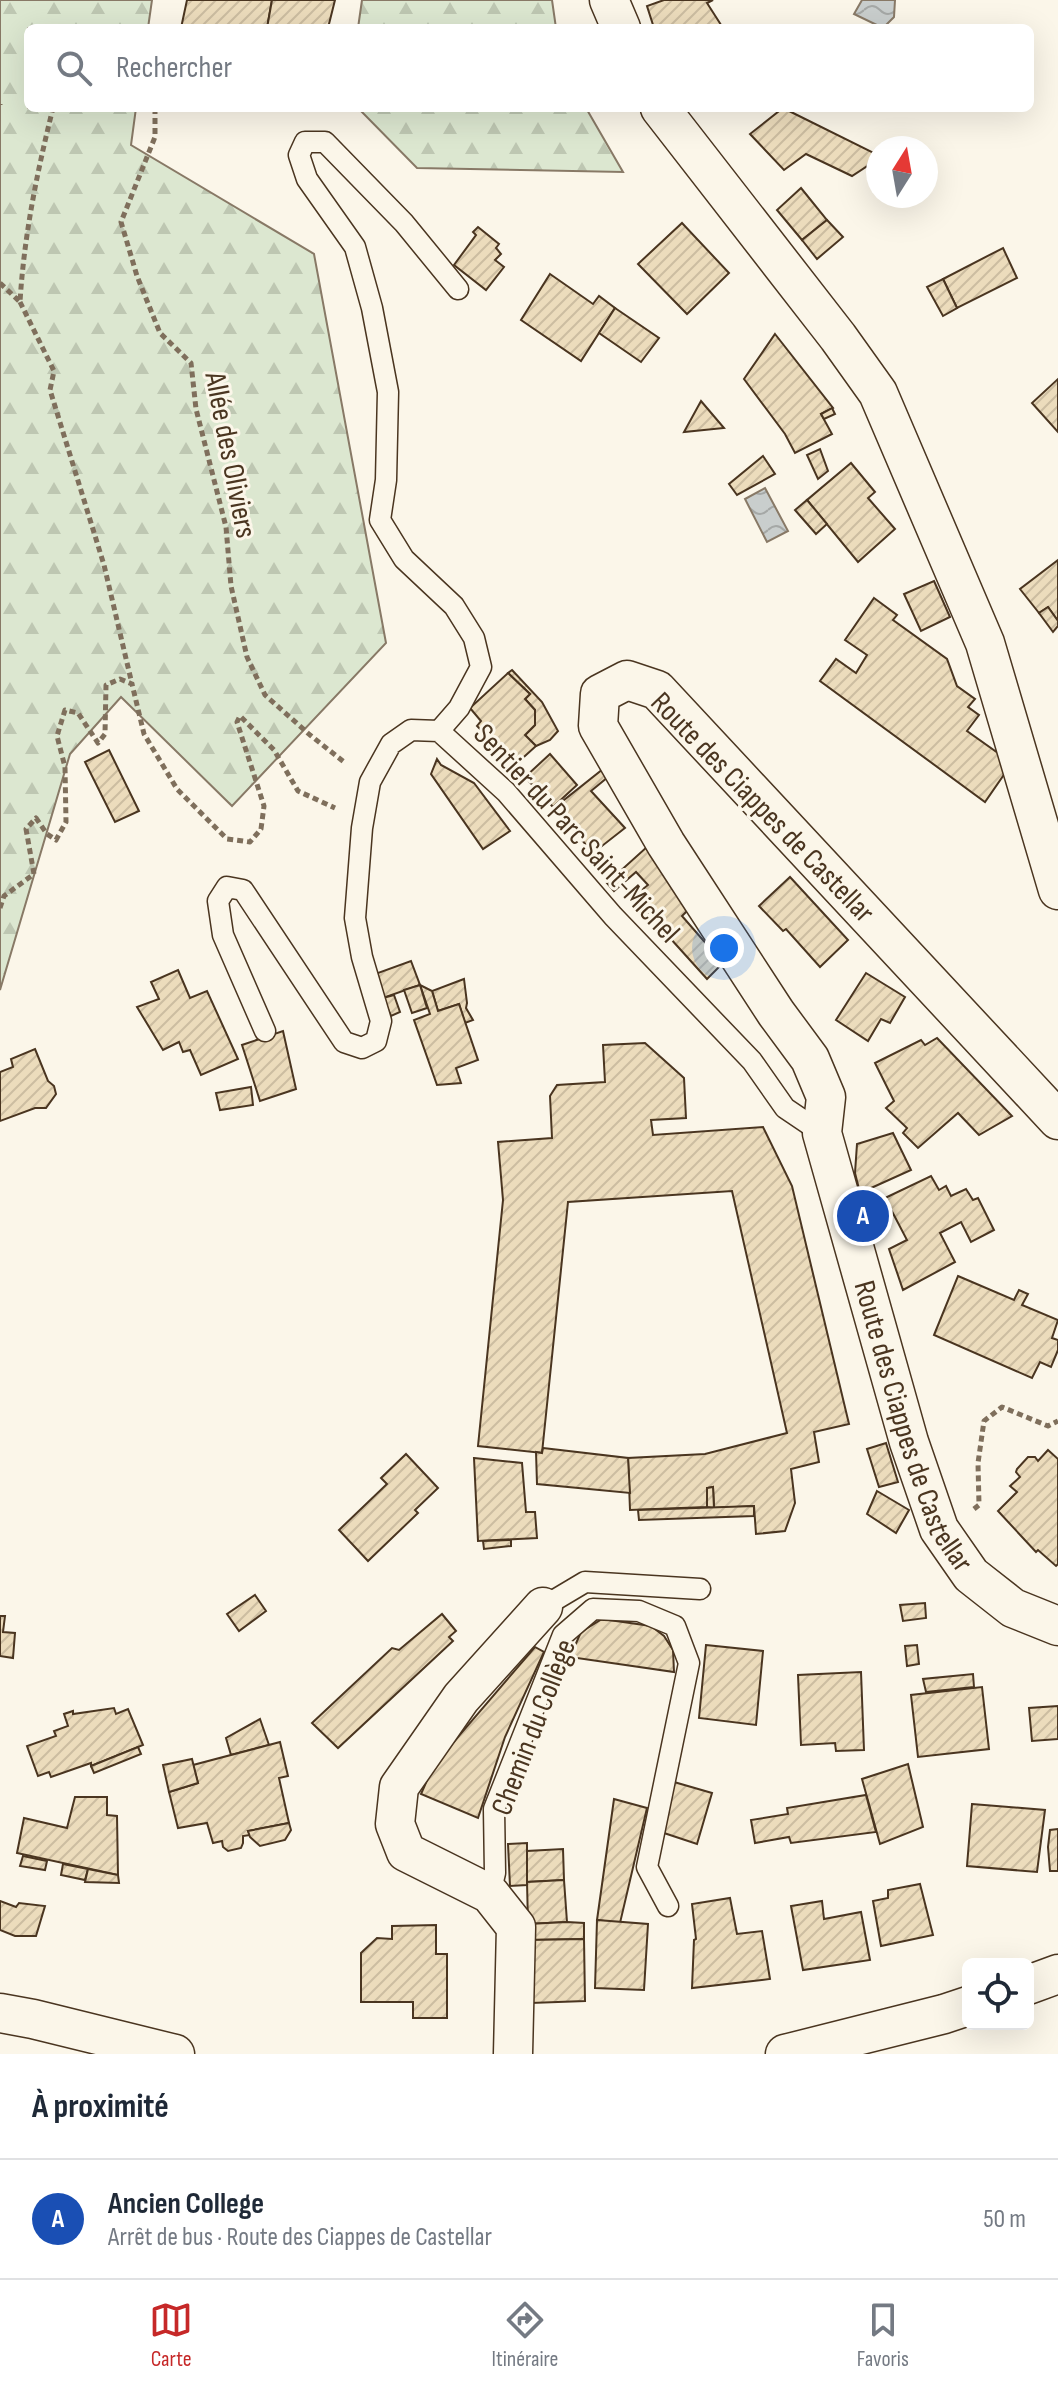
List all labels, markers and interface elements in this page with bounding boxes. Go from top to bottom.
search box [24,24,1034,112]
icon: search [52,46,96,90]
text: Rechercher [116,50,232,86]
north arrow [866,136,938,208]
street label: Allée des Oliviers [196,368,264,541]
street label: Route des Ciappes de Castellar [643,685,882,931]
street label: Sentier du Parc Saint-Michel [466,717,687,950]
your location [704,928,744,968]
pin: A [837,1186,889,1246]
street label: Route des Ciappes de Castellar [845,1277,980,1579]
street label: Chemin du Collège [484,1634,584,1820]
map controls [962,1958,1034,2030]
button: locate [962,1958,1034,2030]
text: À proximité [32,2086,169,2127]
text: Ancien College [108,2186,264,2222]
text: A [52,2204,64,2235]
text: 50 m [983,2204,1026,2235]
text: Arrêt de bus · Route des Ciappes de Castellar [108,2222,492,2253]
tab: Carte [149,2298,193,2373]
tab: Itinéraire [492,2298,558,2373]
tab: Favoris [857,2298,909,2373]

